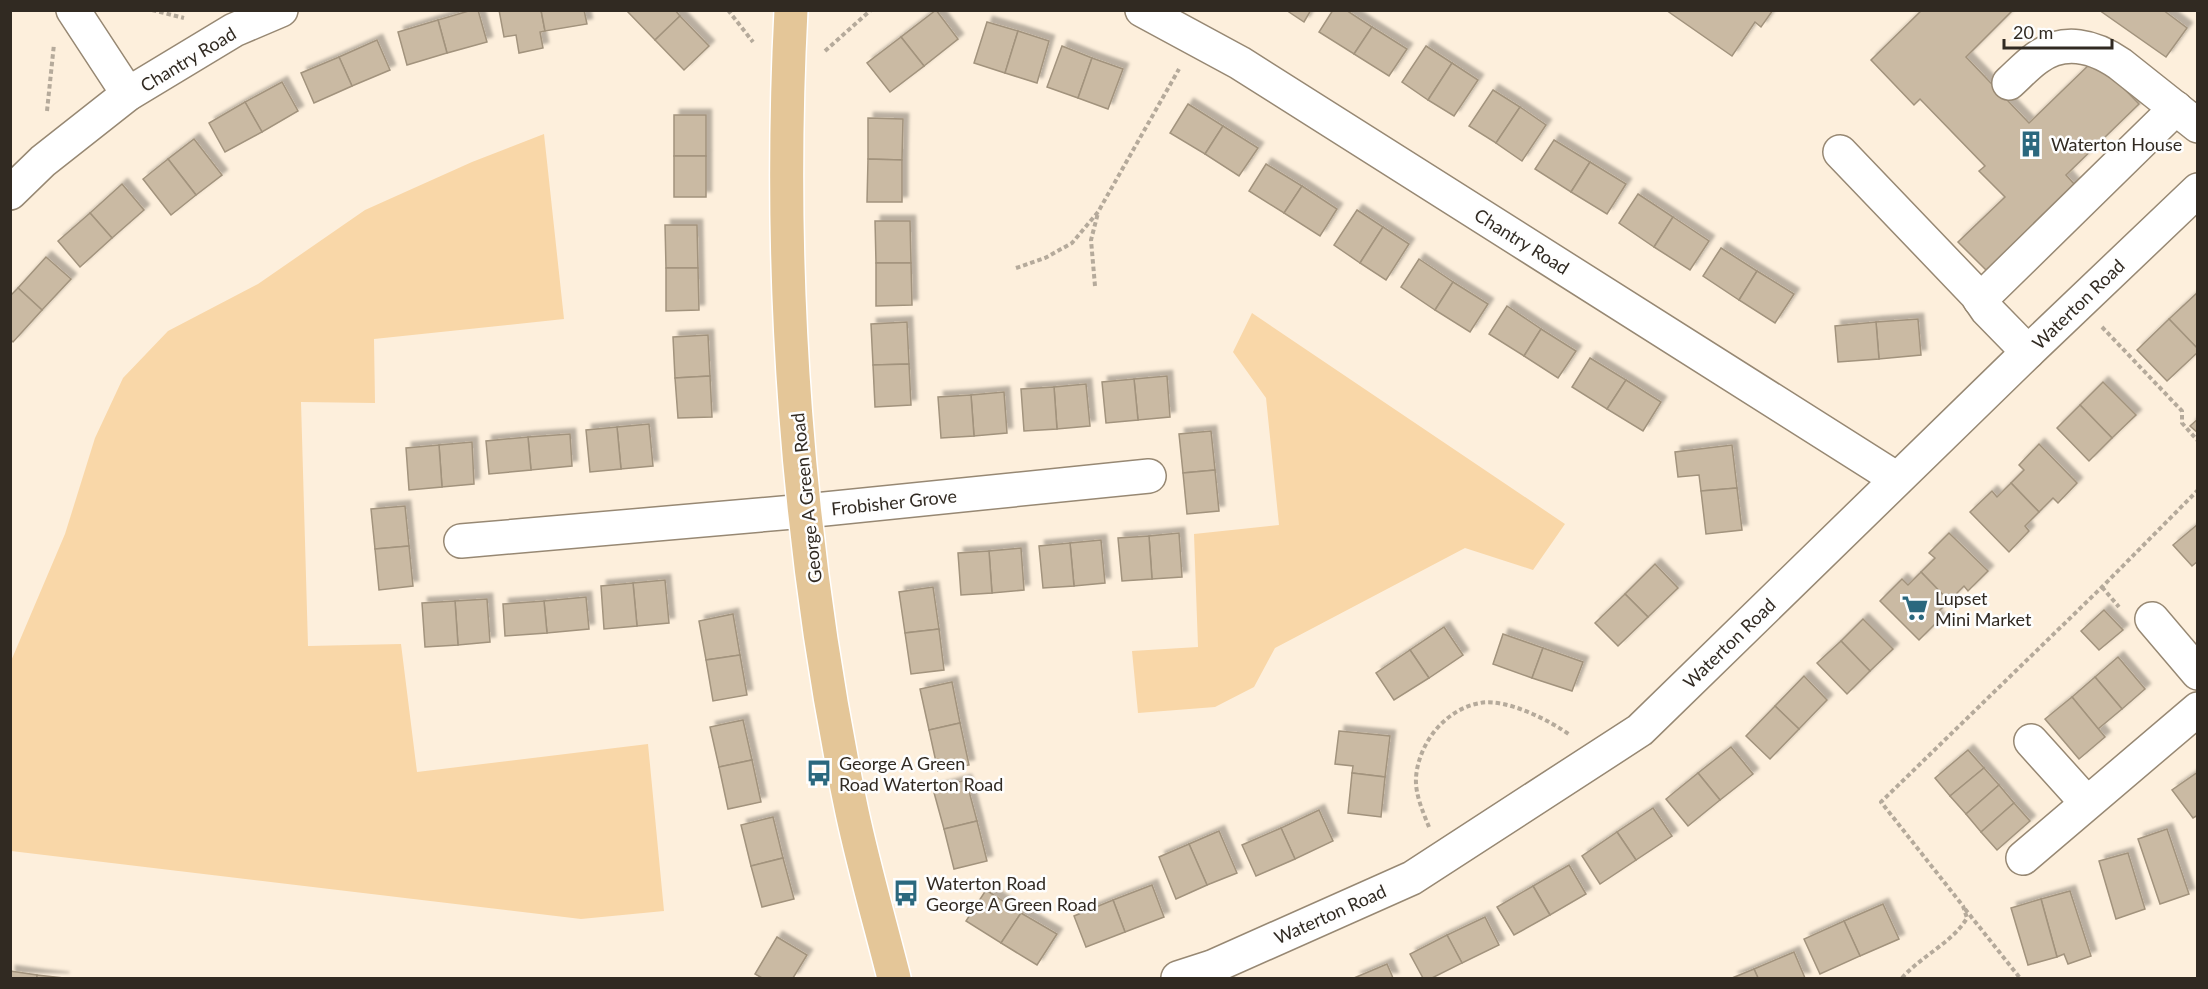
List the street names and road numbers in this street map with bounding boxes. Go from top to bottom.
street label: Chantry Road [136,22,240,96]
street label: Chantry Road [1471,203,1573,279]
street label: Waterton Road [2027,254,2129,354]
street label: George A Green Road [786,412,826,584]
street label: Frobisher Grove [830,484,958,520]
street label: Waterton Road [1678,593,1780,693]
street label: Waterton Road [1271,880,1389,948]

